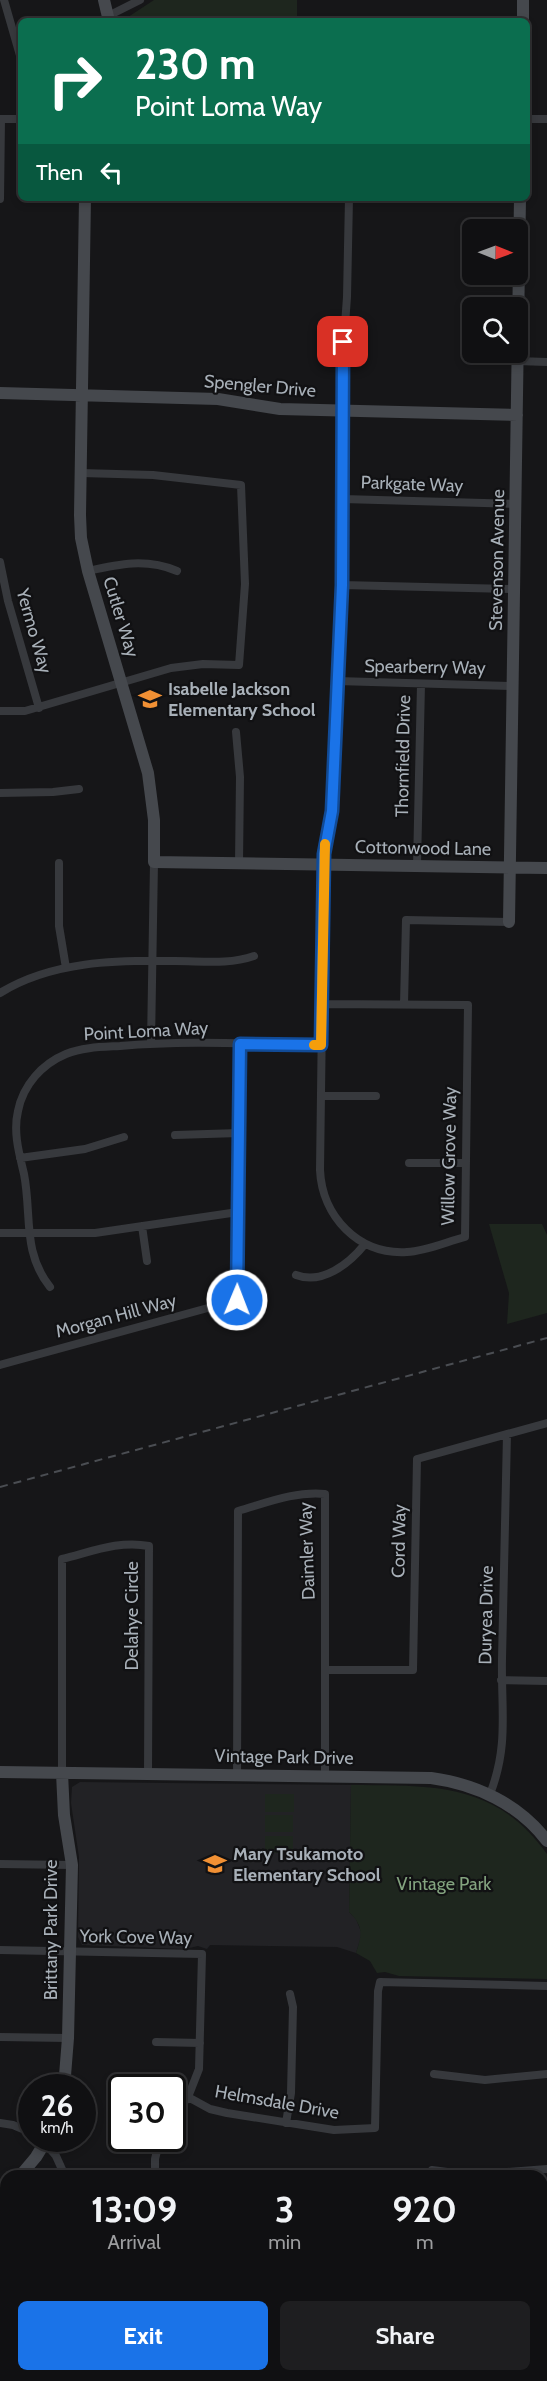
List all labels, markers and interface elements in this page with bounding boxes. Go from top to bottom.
text: 230 m [135,38,255,90]
icon: right [36,42,114,120]
text: Point Loma Way [135,90,322,123]
icon: left [95,156,128,189]
text: Then [36,159,83,186]
north arrow [462,219,528,285]
map controls [462,219,528,363]
button: search [462,297,528,363]
pin [317,316,368,367]
icon: arrive [326,325,359,358]
street label: Spengler Drive [203,370,317,402]
street label: Parkgate Way [360,471,464,497]
street label: Stevenson Avenue [485,489,509,631]
street label: Cutler Way [98,574,144,660]
street label: Yermo Way [11,585,57,676]
street label: Spearberry Way [364,655,486,679]
place label: Isabelle Jackson Elementary School [168,678,316,721]
school or university icon: Isabelle Jackson Elementary School [137,686,163,712]
street label: Thornfield Drive [391,695,415,817]
street label: Cottonwood Lane [355,836,491,860]
street label: Point Loma Way [83,1017,209,1045]
street label: Willow Grove Way [437,1086,461,1226]
position arrow [205,1268,269,1332]
street label: Morgan Hill Way [53,1289,179,1343]
street label: Daimler Way [294,1502,320,1600]
street label: Cord Way [387,1504,411,1578]
street label: Delahye Circle [121,1561,143,1671]
street label: Duryea Drive [474,1565,498,1665]
street label: Vintage Park Drive [214,1745,354,1769]
place label: Mary Tsukamoto Elementary School [233,1843,381,1886]
school or university icon: Mary Tsukamoto Elementary School [202,1851,228,1877]
street label: Brittany Park Drive [40,1860,62,2000]
park label: Vintage Park [397,1873,492,1895]
street label: York Cove Way [79,1925,192,1949]
speed limit sign: 30 [108,2074,186,2152]
street label: Helmsdale Drive [213,2080,341,2124]
text: 26 [41,2087,73,2124]
text: km/h [41,2119,73,2137]
text: 13:09 [91,2187,177,2231]
text: 3 [275,2187,295,2231]
text: 920 [392,2187,457,2231]
text: Arrival [108,2230,161,2254]
text: min [268,2230,301,2254]
text: m [416,2230,433,2254]
button: Exit [18,2301,268,2370]
button: Share [280,2301,530,2370]

